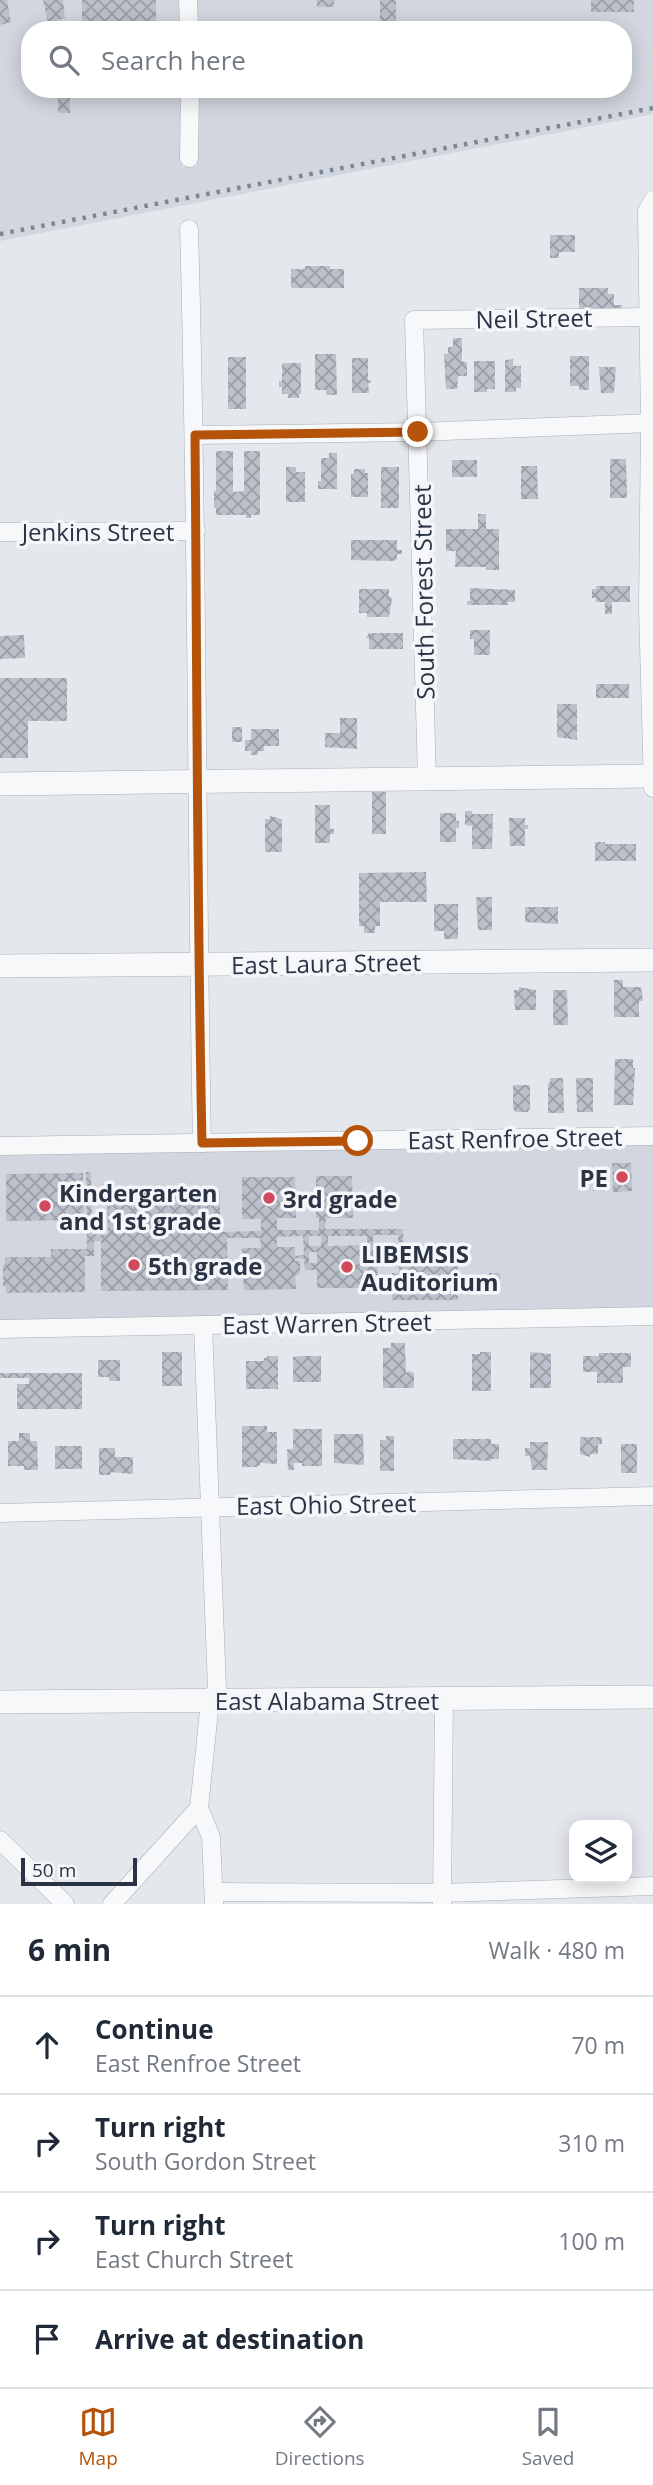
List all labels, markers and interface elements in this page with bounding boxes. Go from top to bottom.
search box [21,21,632,98]
icon: search [45,41,83,79]
text: Search here [101,42,246,78]
street label: Neil Street [475,300,593,336]
route end [402,416,433,447]
street label: South Forest Street [405,484,441,700]
street label: Jenkins Street [20,515,174,548]
street label: East Laura Street [231,945,421,981]
street label: East Renfroe Street [407,1120,623,1156]
route start [342,1125,373,1156]
place label: PE [579,1161,608,1194]
marker: PE [614,1169,630,1185]
place label: Kindergarten and 1st grade [59,1176,221,1237]
place label: 3rd grade [283,1182,397,1215]
marker: 3rd grade [261,1190,277,1206]
marker: Kindergarten and 1st grade [37,1198,53,1214]
place label: LIBEMSIS Auditorium [361,1237,499,1298]
place label: 5th grade [148,1249,262,1282]
marker: 5th grade [126,1257,142,1273]
marker: LIBEMSIS Auditorium [339,1259,355,1275]
street label: East Warren Street [222,1305,432,1341]
street label: East Ohio Street [236,1486,416,1522]
street label: East Alabama Street [215,1684,439,1717]
map controls [569,1820,632,1883]
button: layers [569,1820,632,1883]
scale bar [21,1855,136,1887]
text: 50 m [32,1857,76,1883]
text: 6 min [28,1929,111,1970]
text: Walk · 480 m [488,1934,625,1966]
text: Continue [95,2011,214,2047]
icon: ahead [28,2026,66,2064]
text: 70 m [571,2029,625,2061]
text: East Renfroe Street [95,2047,301,2079]
text: Turn right [95,2109,226,2145]
icon: right [28,2124,66,2162]
text: 310 m [558,2127,625,2159]
text: South Gordon Street [95,2145,316,2177]
text: Turn right [95,2207,226,2243]
icon: right [28,2222,66,2260]
text: 100 m [558,2225,625,2257]
text: East Church Street [95,2243,293,2275]
icon: arrive [28,2320,66,2358]
text: Arrive at destination [95,2321,364,2357]
tab: Map [79,2403,118,2471]
tab: Directions [275,2403,365,2471]
tab: Saved [522,2403,574,2471]

